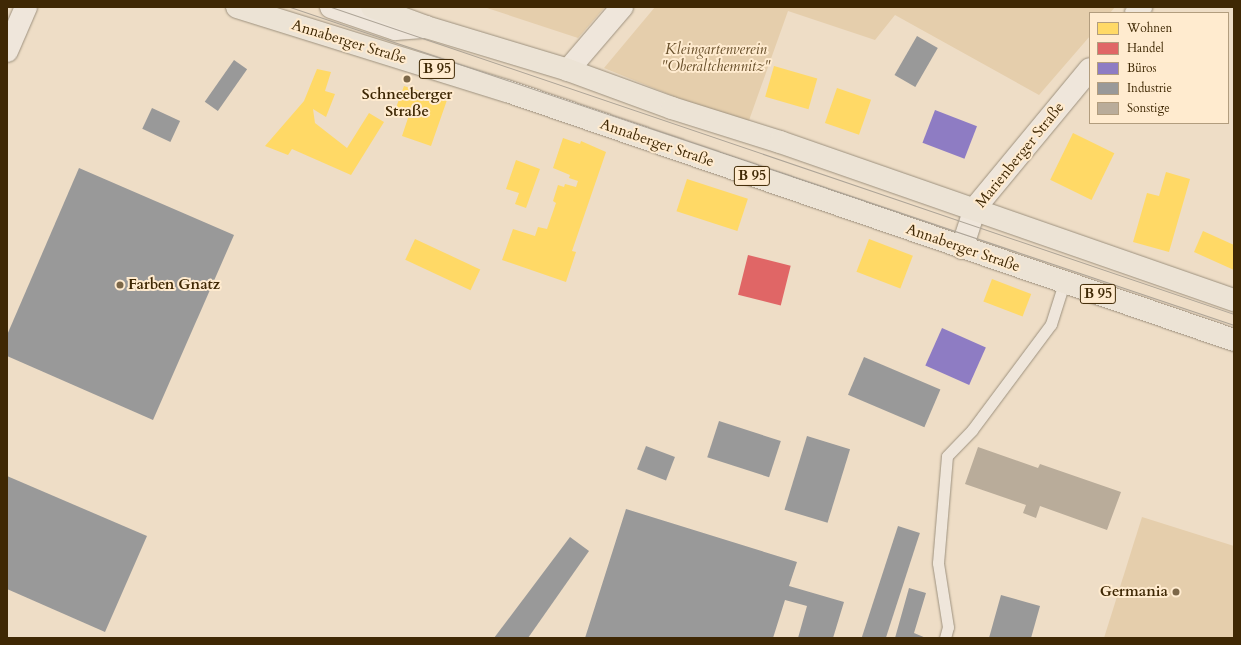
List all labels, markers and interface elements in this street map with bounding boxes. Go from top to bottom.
legend [1089,12,1229,124]
street label: Annaberger Straße [289,16,409,68]
text: Wohnen [1127,20,1172,36]
park label: Kleingartenverein "Oberaltchemnitz" [662,40,770,75]
text: Handel [1127,40,1164,56]
road number: B 95 [418,57,456,81]
text: Büros [1127,60,1157,76]
marker: Schneeberger Straße [402,74,412,84]
text: Industrie [1127,80,1172,96]
place label: Schneeberger Straße [362,85,452,120]
street label: Marienberger Straße [972,99,1068,211]
text: Sonstige [1127,100,1170,116]
street label: Annaberger Straße [598,115,716,171]
road number: B 95 [733,164,771,188]
street label: Annaberger Straße [904,220,1022,276]
place label: Farben Gnatz [128,276,220,294]
marker: Farben Gnatz [115,280,125,290]
road number: B 95 [1079,282,1117,306]
place label: Germania [1100,583,1168,601]
marker: Germania [1171,587,1181,597]

